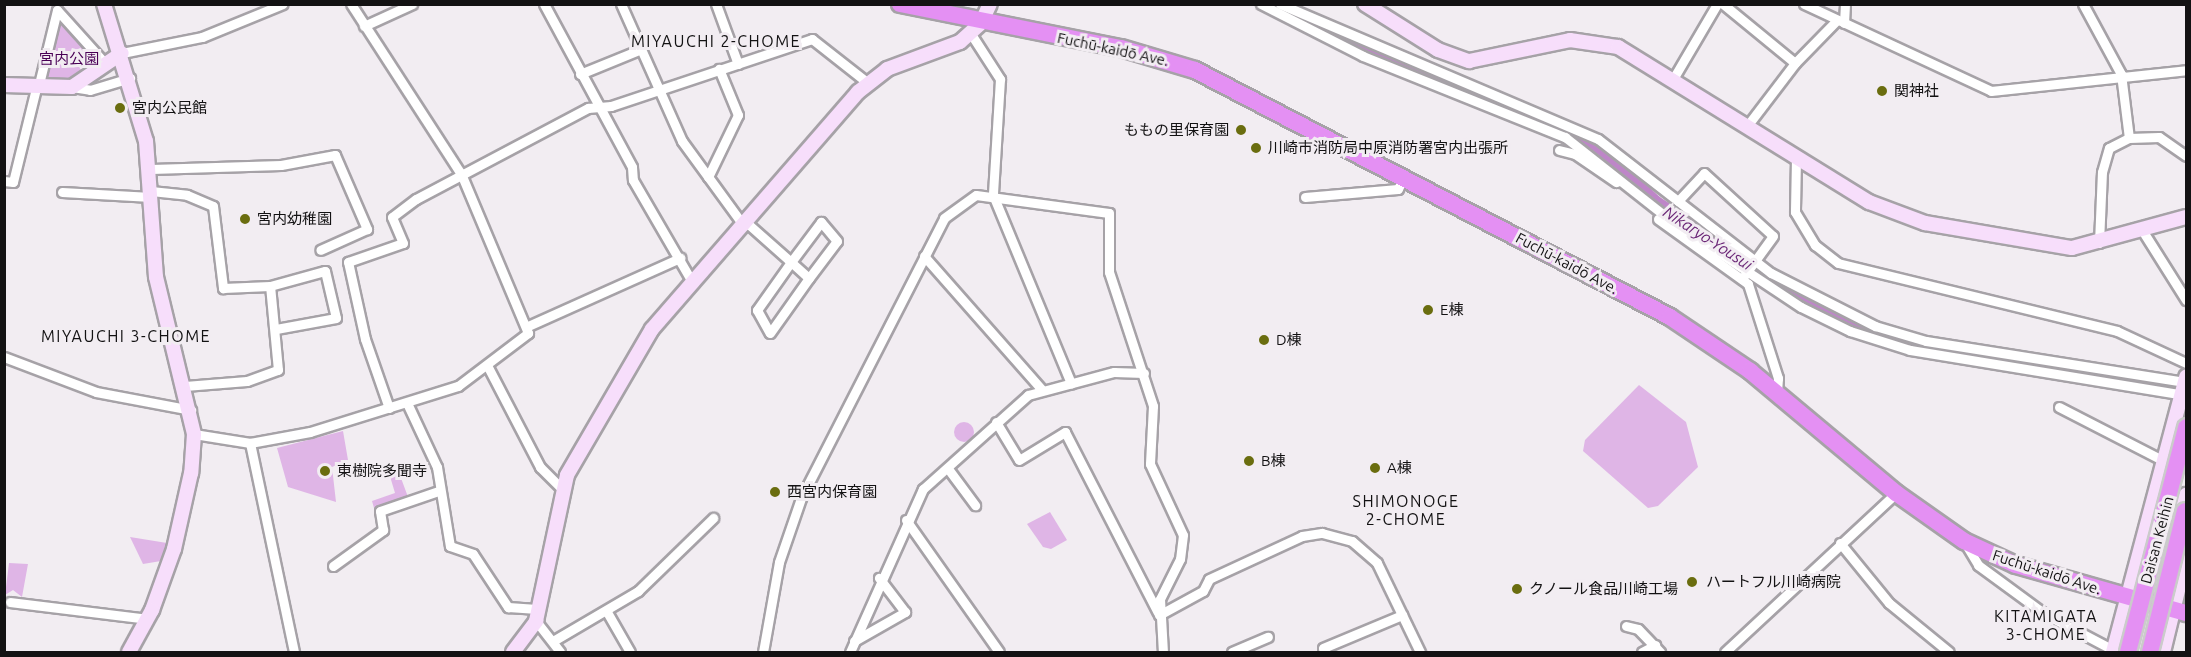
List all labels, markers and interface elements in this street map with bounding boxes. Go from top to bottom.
street label: Fuchū-kaidō Ave. [1056,28,1170,70]
district label: MIYAUCHI 2-CHOME [631,31,801,51]
park label: 宮内公園 [39,50,99,68]
place label: 関神社 [1894,82,1939,100]
marker: 関神社 [1875,84,1889,98]
place label: 宮内公民館 [132,99,207,117]
marker: 宮内公民館 [113,101,127,115]
place label: ももの里保育園 [1124,121,1229,139]
marker: ももの里保育園 [1234,123,1248,137]
place label: 川崎市消防局中原消防署宮内出張所 [1268,139,1508,157]
marker: 川崎市消防局中原消防署宮内出張所 [1249,141,1263,155]
water label: Nikaryo-Yousui [1660,202,1756,274]
place label: 宮内幼稚園 [257,210,332,228]
marker: 宮内幼稚園 [238,212,252,226]
street label: Fuchū-kaidō Ave. [1513,228,1621,298]
place label: E棟 [1440,301,1463,319]
marker: E棟 [1421,303,1435,317]
district label: MIYAUCHI 3-CHOME [41,326,211,346]
place label: D棟 [1276,331,1302,349]
marker: D棟 [1257,333,1271,347]
place label: B棟 [1261,452,1286,470]
marker: B棟 [1242,454,1256,468]
place label: A棟 [1387,459,1412,477]
marker: A棟 [1368,461,1382,475]
place label: 東樹院多聞寺 [337,462,427,480]
marker: 東樹院多聞寺 [318,464,332,478]
place label: 西宮内保育園 [787,483,877,501]
marker: 西宮内保育園 [768,485,782,499]
district label: SHIMONOGE 2-CHOME [1353,491,1459,529]
street label: Daisan Keihin [2137,494,2177,586]
street label: Fuchū-kaidō Ave. [1990,546,2104,598]
marker: ハートフル川崎病院 [1683,573,1701,591]
place label: ハートフル川崎病院 [1706,573,1841,591]
place label: クノール食品川崎工場 [1529,580,1679,598]
marker: クノール食品川崎工場 [1510,582,1524,596]
district label: KITAMIGATA 3-CHOME [1994,606,2098,644]

